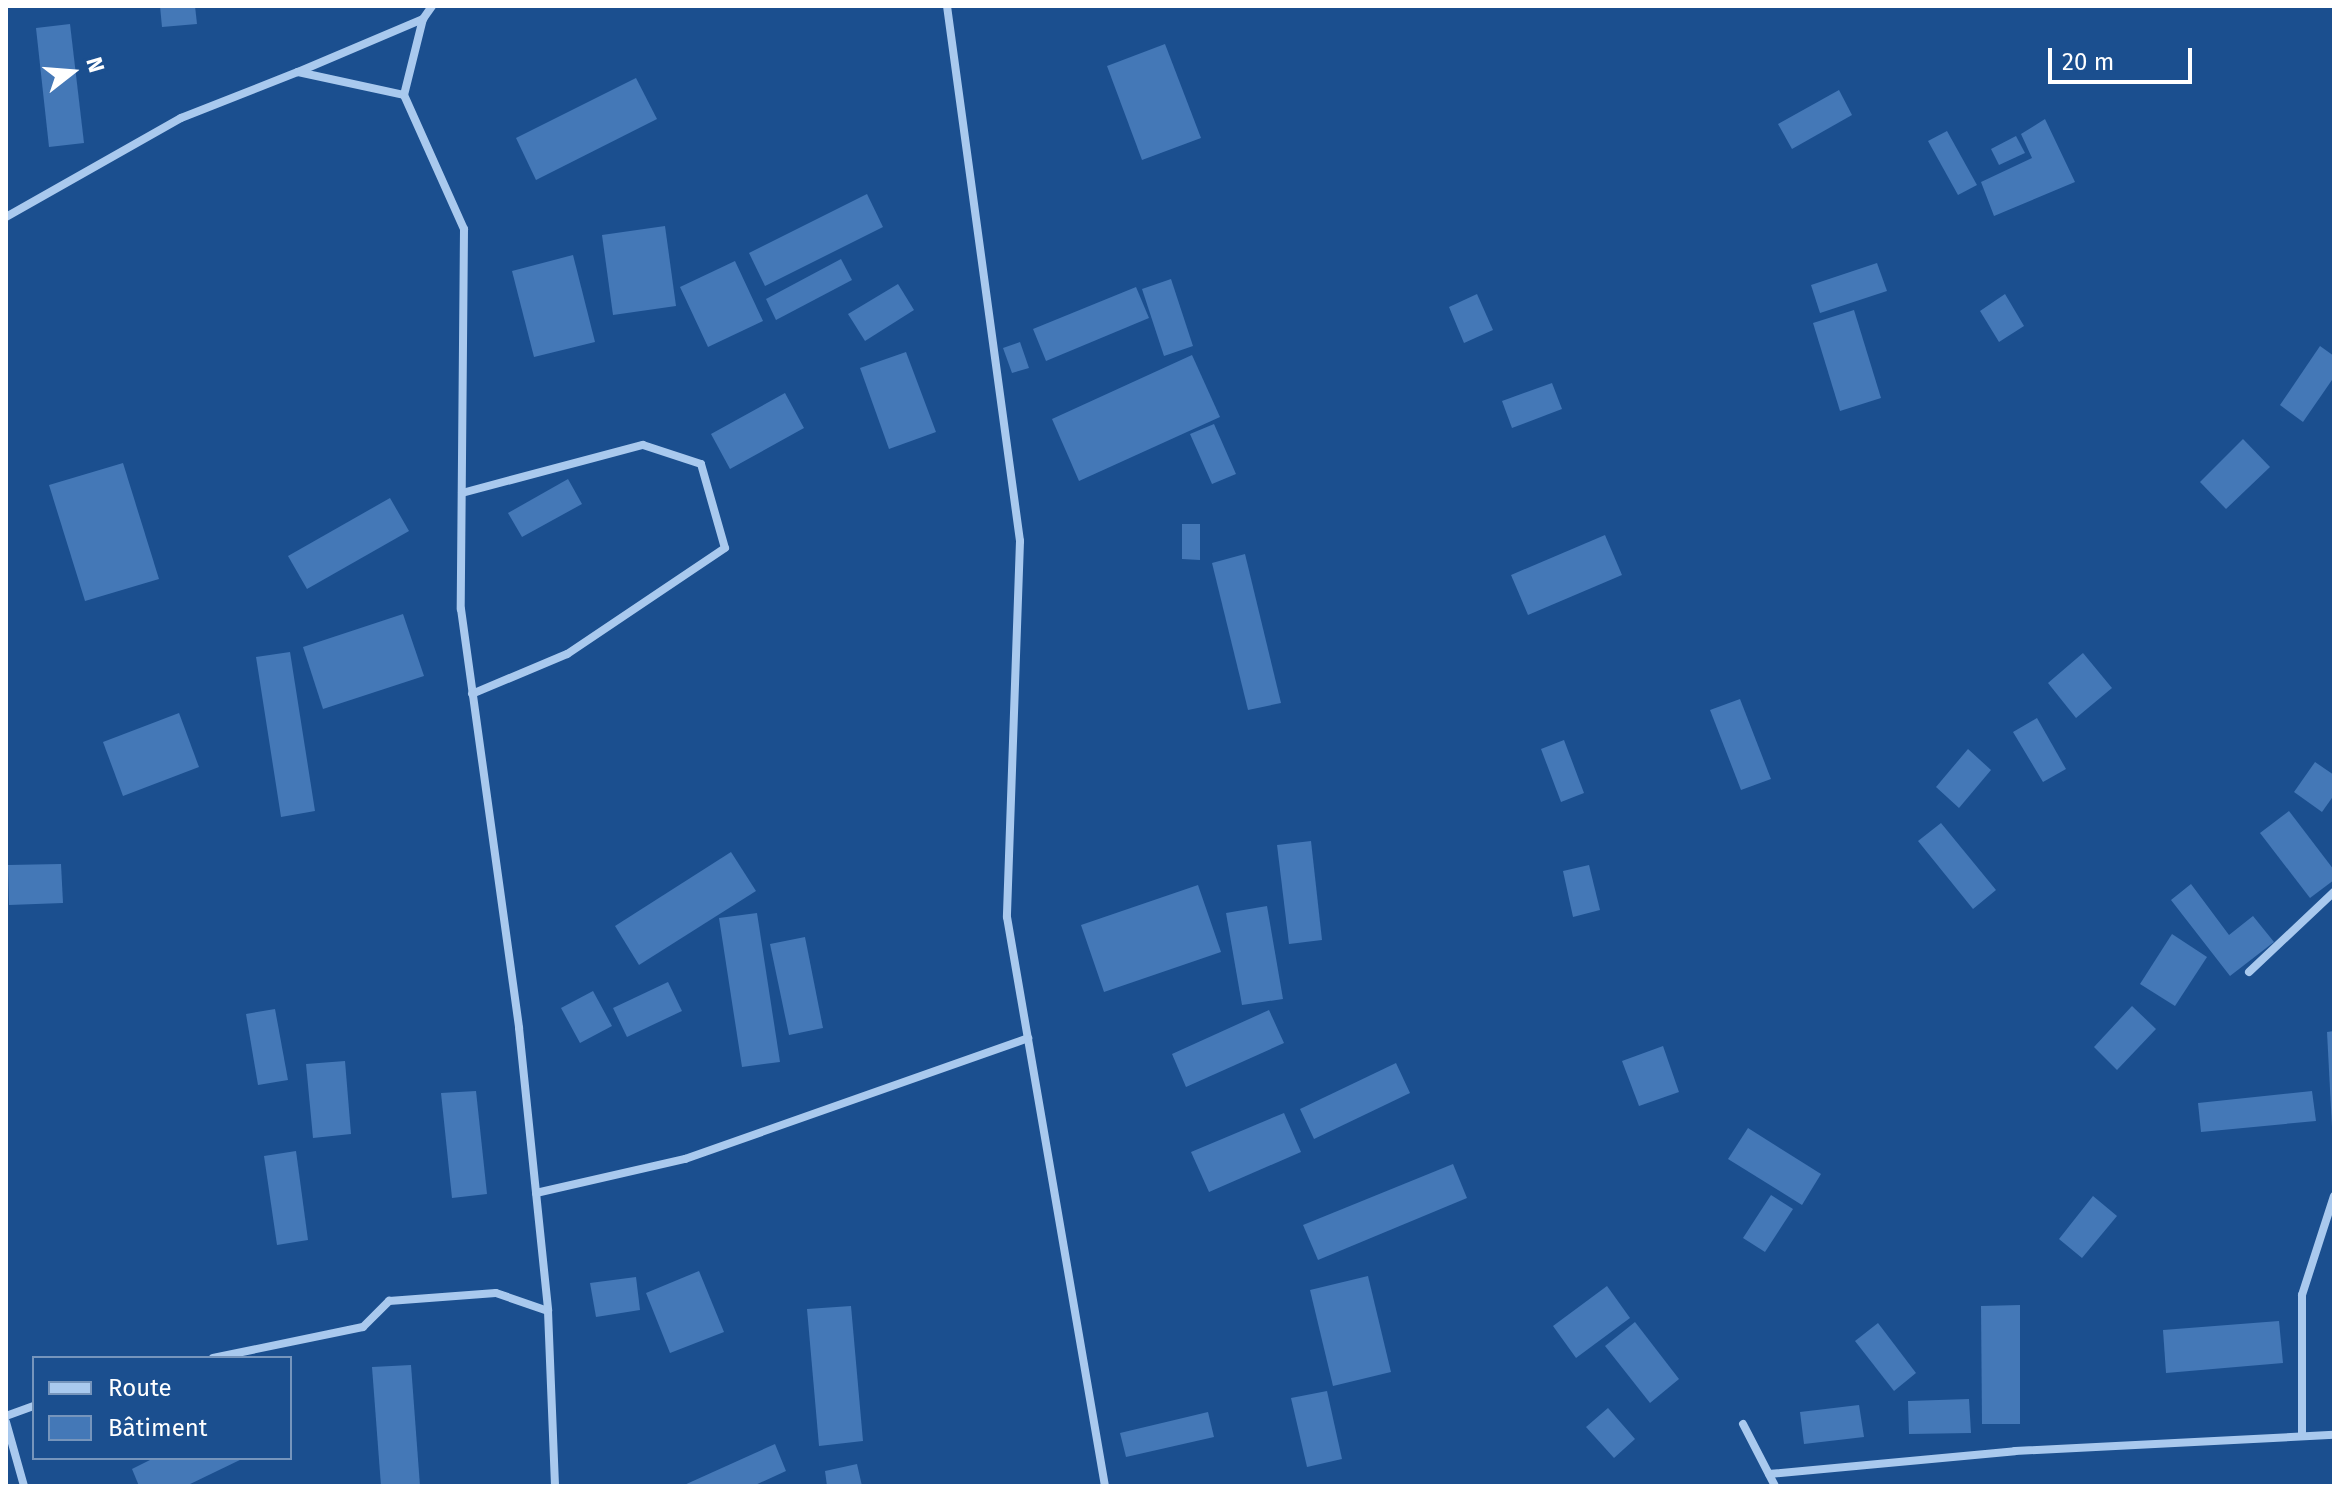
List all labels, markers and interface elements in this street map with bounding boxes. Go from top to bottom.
north arrow [32,32,112,112]
scale bar [2052,32,2196,82]
text: 20 m [2062,48,2114,76]
text: N [80,54,110,76]
legend [32,1356,292,1460]
text: Route [108,1374,172,1402]
text: Bâtiment [108,1414,207,1442]

